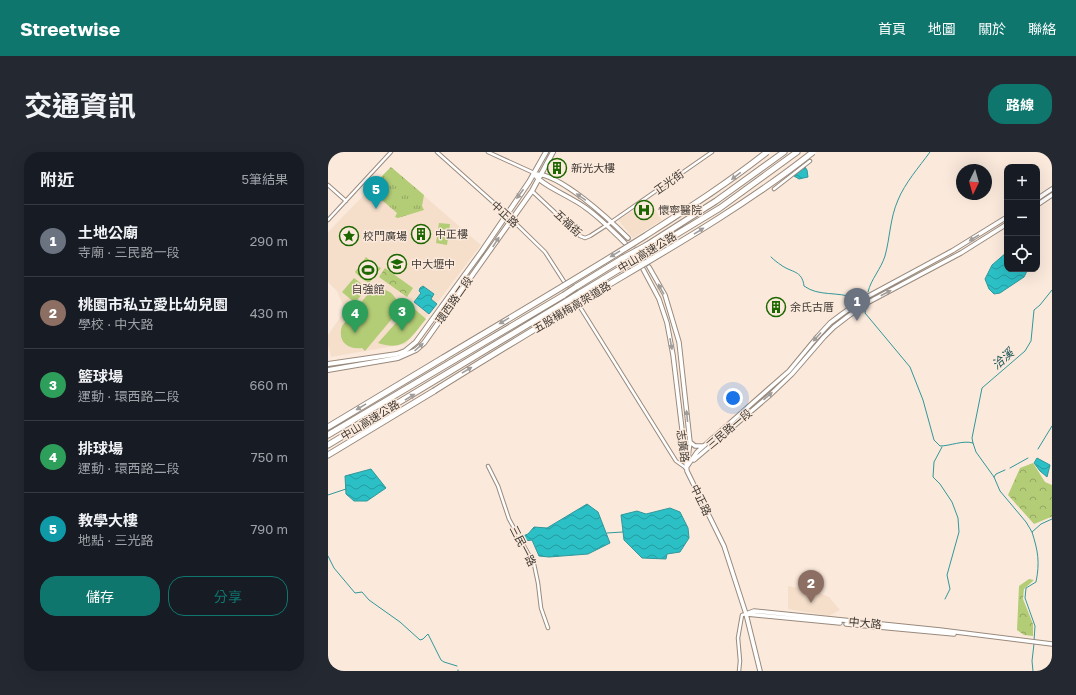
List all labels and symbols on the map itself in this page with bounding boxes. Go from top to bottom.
building icon: 新光大樓 [546,157,568,179]
place label: 新光大樓 [571,161,615,174]
north arrow [956,164,992,200]
street label: 正光街 [651,167,686,196]
one-way arrow [731,172,742,180]
pin: 5 [363,176,389,209]
one-way arrow [516,189,524,199]
one-way arrow [576,193,586,201]
street label: 中正路 [489,198,522,230]
hospital icon: 懷寧醫院 [633,199,655,221]
place label: 懷寧醫院 [658,203,702,216]
street label: 五福街 [552,207,585,239]
building icon: 中正樓 [410,223,432,245]
place icon: 校門廣場 [338,225,360,247]
place label: 中正樓 [435,227,468,240]
one-way arrow [693,228,705,235]
place label: 校門廣場 [363,229,407,242]
street label: 中山高速公路 [615,229,678,274]
one-way arrow [969,234,979,242]
one-way arrow [492,236,499,248]
one-way arrow [609,251,621,258]
school or university icon: 中大壢中 [386,253,408,275]
place label: 中大壢中 [411,257,455,270]
sports icon: 自強館 [357,259,379,281]
street label: 環西路二段 [432,273,475,326]
street label: 五股楊梅高架道路 [531,278,613,335]
place label: 自強館 [352,282,385,295]
one-way arrow [658,283,665,295]
pin: 1 [844,288,870,321]
one-way arrow [880,290,892,296]
building icon: 余氏古厝 [765,296,787,318]
pin: 3 [389,298,415,331]
pin: 4 [342,300,368,333]
place label: 余氏古厝 [790,300,834,313]
one-way arrow [498,318,510,325]
one-way arrow [813,332,822,342]
one-way arrow [669,338,675,350]
one-way arrow [414,342,424,351]
water label: 洽溪 [989,344,1018,372]
one-way arrow [461,367,473,374]
your location [723,388,743,408]
one-way arrow [763,392,773,401]
one-way arrow [404,393,416,400]
street label: 中山高速公路 [338,397,401,442]
one-way arrow [355,404,367,411]
street label: 三民路一段 [703,406,754,451]
one-way arrow [684,410,691,422]
street label: 志廣路 [675,429,692,463]
street label: 中正路 [688,482,715,517]
street label: 三民一路 [508,523,539,568]
pin: 2 [798,570,824,603]
street label: 中大路 [848,615,882,630]

